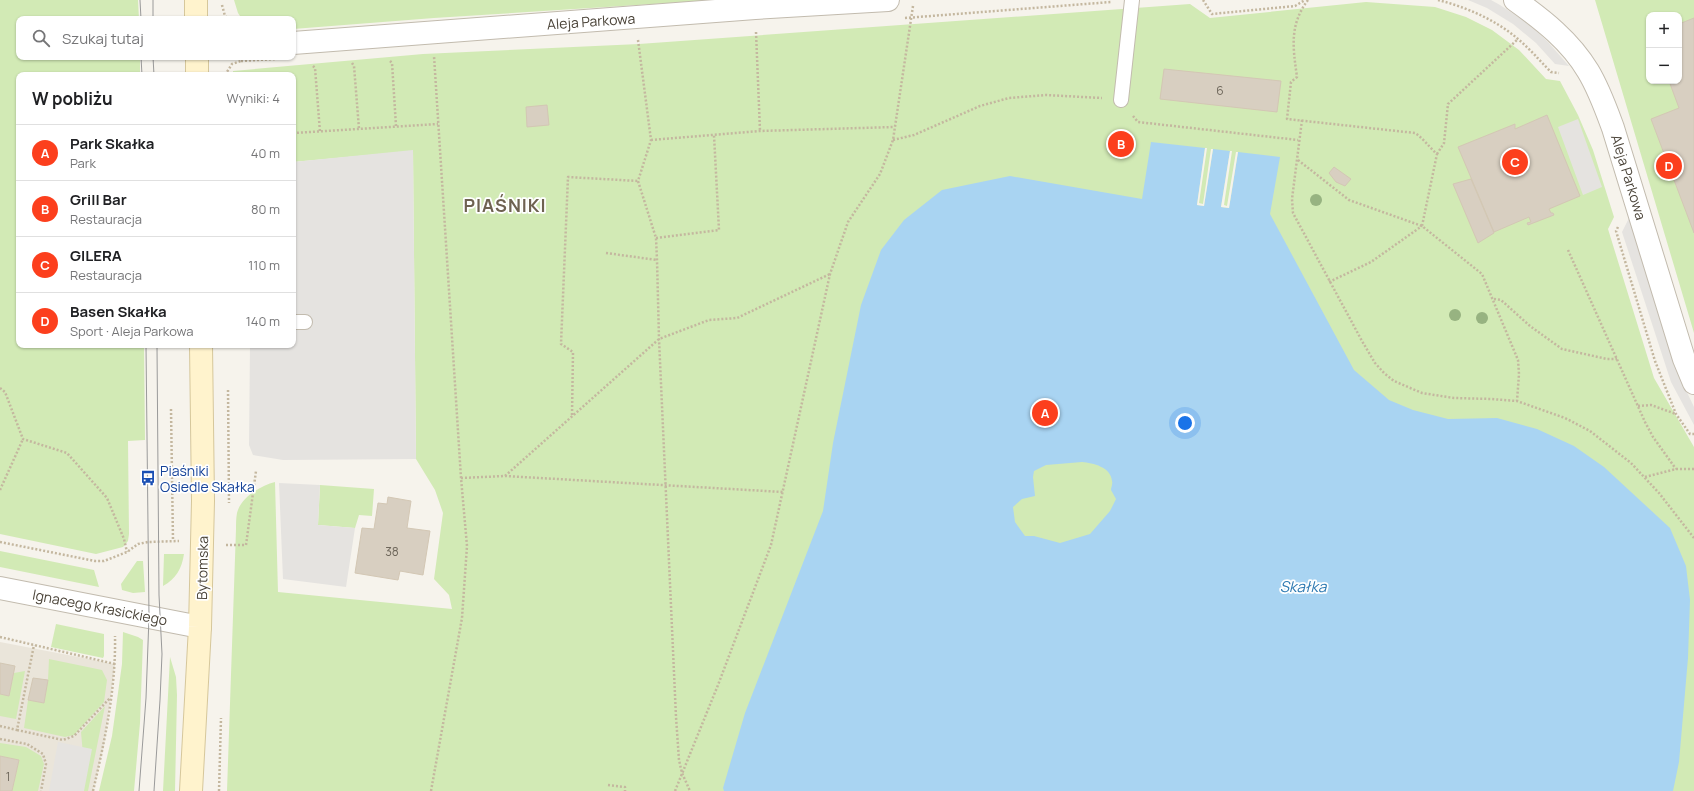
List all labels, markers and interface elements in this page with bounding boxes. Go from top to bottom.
street label: Aleja Parkowa [546,8,636,34]
map controls [1646,12,1682,84]
button: + [1646,12,1682,48]
search box [16,16,296,60]
icon: search [30,27,52,49]
text: Szukaj tutaj [62,28,144,49]
button: − [1646,48,1682,84]
house number: 6 [1216,82,1224,99]
text: W pobliżu [32,87,113,110]
text: Wyniki: 4 [227,89,280,107]
pin: B [1108,129,1134,159]
street label: Aleja Parkowa [1607,132,1651,222]
text: Park Skałka [70,133,154,154]
text: A [41,144,49,162]
text: 40 m [251,144,280,162]
pin: C [1502,147,1528,177]
pin: D [1656,151,1682,181]
text: Park [70,154,96,172]
text: Grill Bar [70,189,127,210]
district label: PIAŚNIKI [463,193,547,217]
text: B [41,200,49,218]
text: 80 m [251,200,280,218]
text: Restauracja [70,210,142,228]
text: GILERA [70,245,122,266]
text: C [40,256,50,274]
text: 110 m [248,256,280,274]
text: Restauracja [70,266,142,284]
text: Basen Skałka [70,301,167,322]
text: D [40,312,50,330]
text: 140 m [246,312,280,330]
text: Sport · Aleja Parkowa [70,322,193,340]
pin: A [1032,398,1058,428]
your location [1175,413,1195,433]
place label: Piaśniki Osiedle Skałka [160,461,255,496]
bus stop icon: Piaśniki Osiedle Skałka [139,469,157,487]
street label: Bytomska [192,536,212,600]
house number: 38 [385,543,399,560]
water label: Skałka [1280,576,1327,597]
street label: Ignacego Krasickiego [31,585,169,629]
house number: 1 [6,768,10,785]

